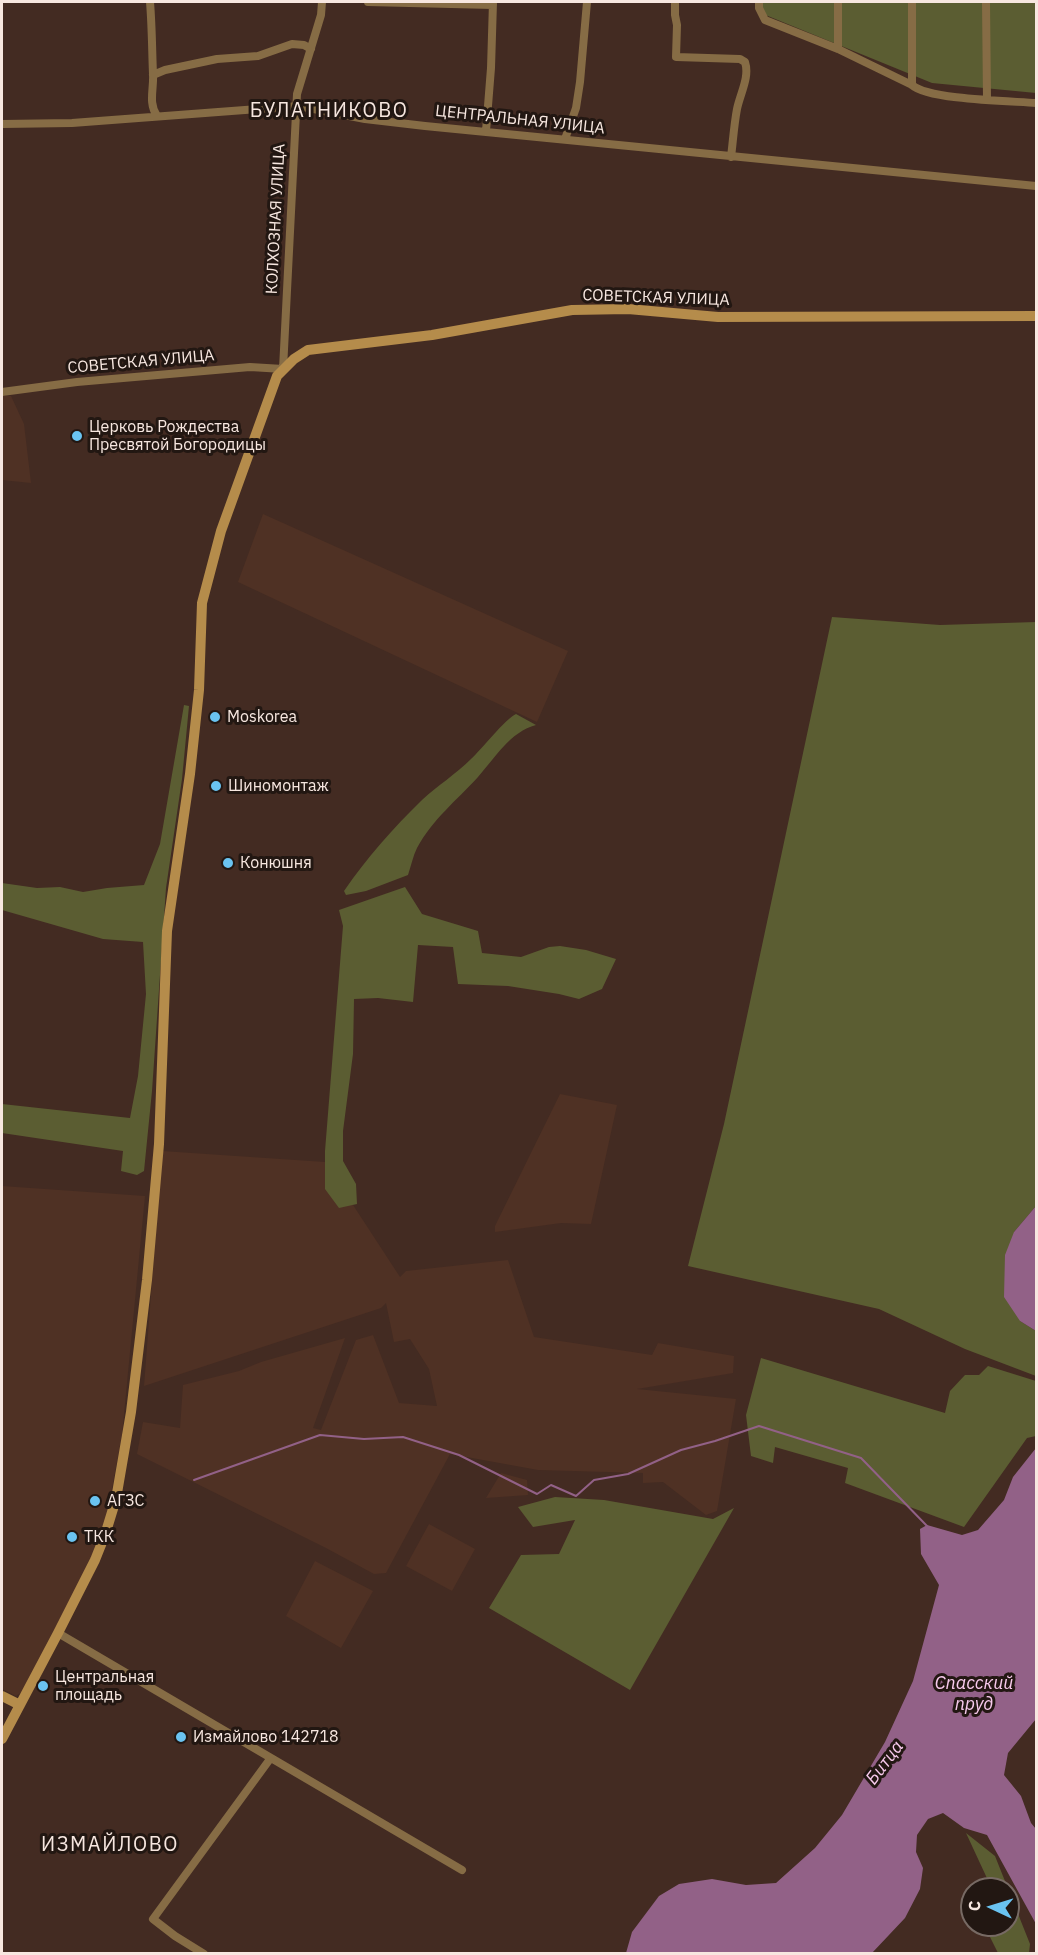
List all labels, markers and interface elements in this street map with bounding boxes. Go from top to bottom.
district label: БУЛАТНИКОВО [250,99,408,123]
street label: ЦЕНТРАЛЬНАЯ УЛИЦА [434,102,606,138]
street label: КОЛХОЗНАЯ УЛИЦА [262,143,290,295]
street label: СОВЕТСКАЯ УЛИЦА [582,286,730,310]
street label: СОВЕТСКАЯ УЛИЦА [67,346,215,378]
place label: Церковь Рождества Пресвятой Богородицы [89,417,266,455]
marker: Церковь Рождества Пресвятой Богородицы [70,429,84,443]
place label: Moskorea [227,707,297,727]
marker: Moskorea [208,710,222,724]
place label: Шиномонтаж [228,776,329,796]
marker: Шиномонтаж [209,779,223,793]
place label: Конюшня [240,853,312,873]
marker: Конюшня [221,856,235,870]
place label: АГЗС [107,1491,145,1511]
marker: АГЗС [88,1494,102,1508]
place label: ТКК [84,1527,114,1547]
marker: ТКК [65,1530,79,1544]
place label: Центральная площадь [55,1667,154,1705]
water label: Спасский пруд [935,1673,1013,1716]
marker: Центральная площадь [36,1679,50,1693]
place label: Измайлово 142718 [193,1727,339,1747]
marker: Измайлово 142718 [174,1730,188,1744]
water label: Битца [862,1737,908,1789]
district label: ИЗМАЙЛОВО [41,1833,179,1857]
north arrow [960,1877,1020,1937]
text: С [964,1900,984,1912]

